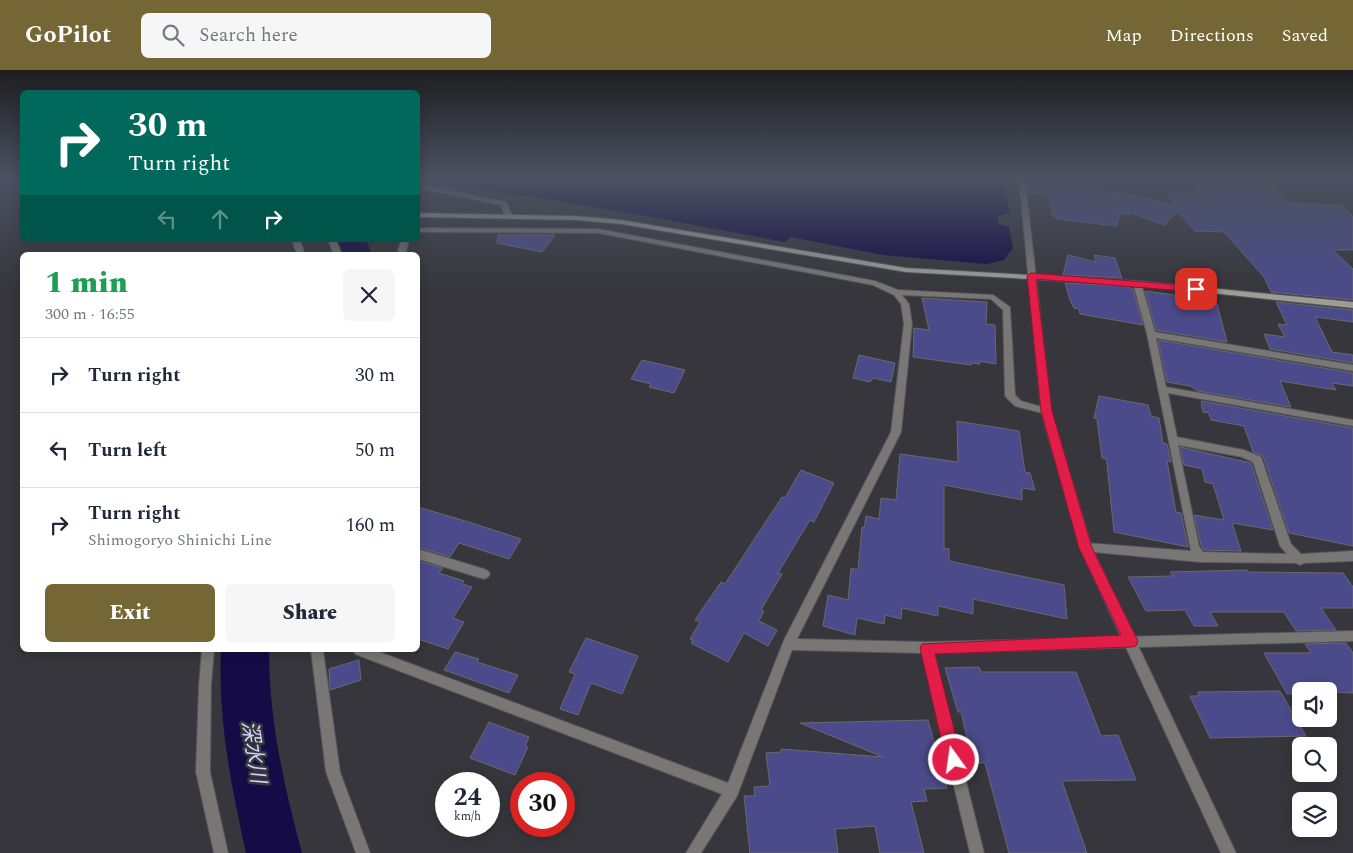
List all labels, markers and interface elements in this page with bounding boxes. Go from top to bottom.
search box [141,13,491,58]
text: GoPilot [25,17,111,53]
icon: search [159,21,187,49]
text: Search here [199,21,298,50]
text: Map [1106,22,1142,49]
text: Directions [1170,22,1254,49]
text: Saved [1282,22,1328,49]
text: 30 m [128,99,208,152]
icon: right [45,110,110,175]
text: Turn right [128,147,230,180]
icon: left [153,205,181,233]
icon: ahead [206,205,234,233]
icon: right [259,205,287,233]
text: 1 min [45,260,128,306]
pin [1175,268,1217,310]
button: close [343,269,395,321]
icon: arrive [1182,275,1210,303]
text: 300 m · 16:55 [45,302,135,326]
icon: right [45,361,73,389]
text: Turn right [88,361,181,390]
text: 30 m [355,361,395,390]
icon: left [45,436,73,464]
text: Turn left [88,436,167,465]
text: 50 m [355,436,395,465]
text: Turn right [88,499,181,528]
icon: right [45,511,73,539]
text: 160 m [345,511,395,540]
text: Shimogoryo Shinichi Line [88,528,272,552]
button: Exit [45,584,215,642]
button: Share [225,584,395,642]
map controls [1292,682,1337,837]
button: sound [1292,682,1337,727]
water label: 深水川 [232,718,274,788]
position arrow [927,733,979,785]
button: search [1292,737,1337,782]
speed limit sign: 30 [510,772,575,837]
text: 24 [453,779,482,817]
button: layers [1292,792,1337,837]
text: km/h [454,807,481,826]

